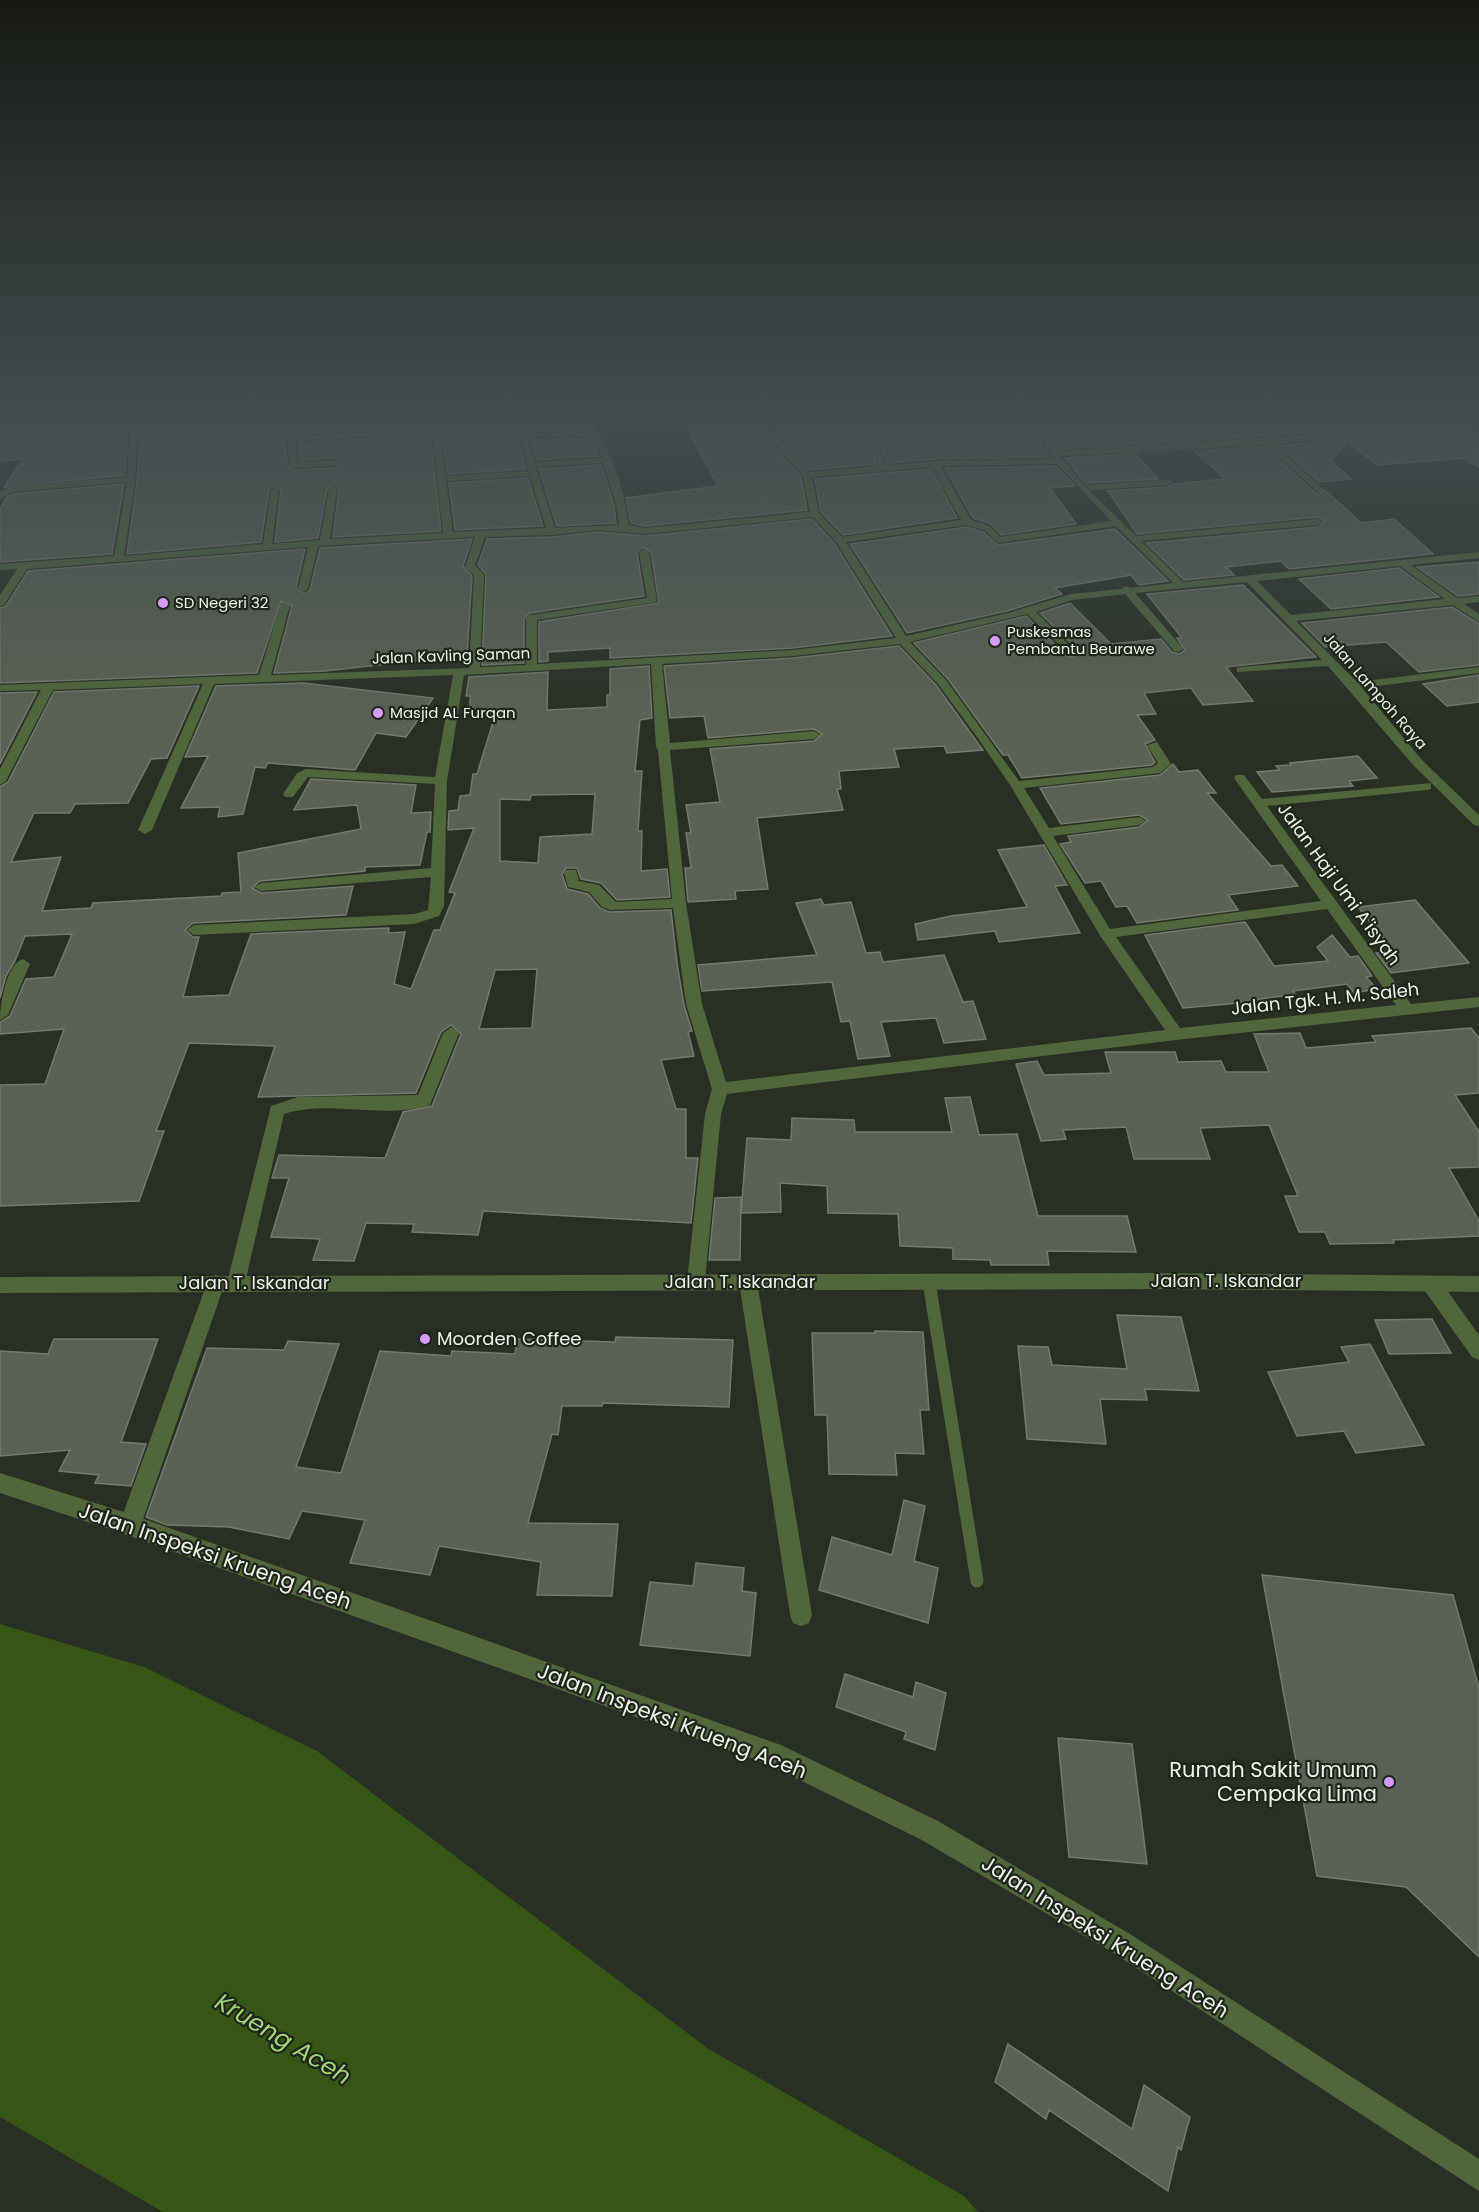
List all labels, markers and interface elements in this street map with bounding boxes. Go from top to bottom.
place label: SD Negeri 32 [175,592,268,613]
marker: SD Negeri 32 [156,596,170,610]
place label: Puskesmas Pembantu Beurawe [1007,621,1155,659]
street label: Jalan Lampoh Raya [1319,628,1432,754]
marker: Puskesmas Pembantu Beurawe [988,634,1002,648]
street label: Jalan Kavling Saman [372,642,530,669]
place label: Masjid AL Furqan [390,702,516,723]
marker: Masjid AL Furqan [371,706,385,720]
street label: Jalan Haji Umi A'isyah [1272,797,1407,970]
street label: Jalan Tgk. H. M. Saleh [1229,976,1420,1021]
street label: Jalan T. Iskandar [1151,1268,1302,1293]
street label: Jalan T. Iskandar [665,1269,816,1294]
street label: Jalan T. Iskandar [179,1270,330,1295]
place label: Moorden Coffee [437,1326,582,1351]
marker: Moorden Coffee [418,1332,432,1346]
street label: Jalan Inspeksi Krueng Aceh [75,1495,355,1616]
street label: Jalan Inspeksi Krueng Aceh [533,1656,811,1785]
place label: Rumah Sakit Umum Cempaka Lima [1169,1755,1377,1808]
marker: Rumah Sakit Umum Cempaka Lima [1382,1775,1396,1789]
street label: Jalan Inspeksi Krueng Aceh [976,1848,1234,2025]
water label: Krueng Aceh [209,1985,357,2092]

